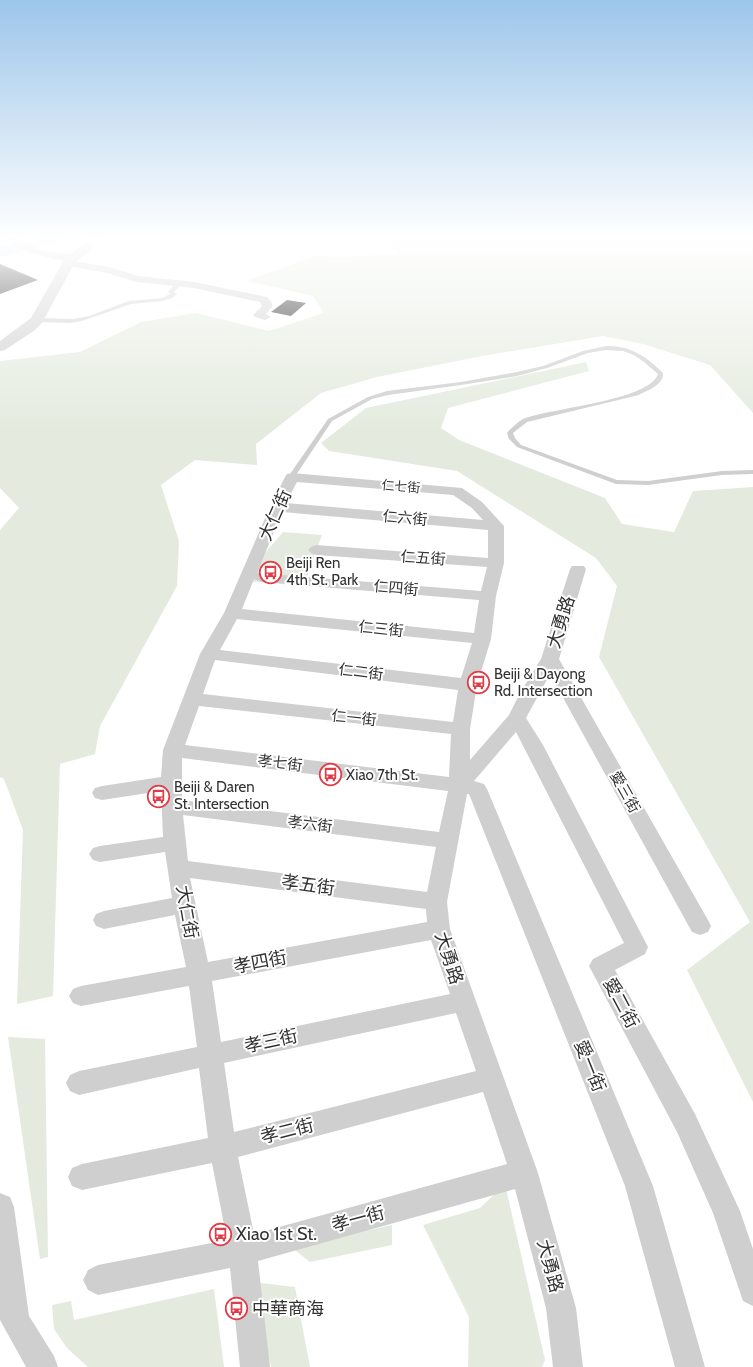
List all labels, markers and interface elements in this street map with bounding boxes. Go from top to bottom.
street label: 仁七街 [381,476,421,496]
street label: 大仁街 [254,486,296,544]
street label: 仁六街 [382,507,428,529]
street label: 仁五街 [400,547,446,569]
place label: Beiji Ren 4th St. Park [286,554,359,589]
bus stop icon: Beiji Ren 4th St. Park [258,559,284,585]
street label: 仁四街 [373,577,419,599]
street label: 大勇路 [543,593,579,651]
street label: 仁三街 [358,618,404,640]
street label: 仁二街 [338,660,384,684]
place label: Beiji & Dayong Rd. Intersection [494,665,593,700]
bus stop icon: Beiji & Dayong Rd. Intersection [465,670,491,696]
street label: 仁一街 [331,707,377,729]
street label: 孝七街 [257,751,303,775]
bus stop icon: Xiao 7th St. [317,762,343,788]
place label: Xiao 7th St. [346,766,418,784]
street label: 愛三街 [606,768,644,816]
place label: Beiji & Daren St. Intersection [174,778,269,813]
bus stop icon: Beiji & Daren St. Intersection [146,783,172,809]
street label: 孝六街 [287,812,333,836]
street label: 孝五街 [280,870,336,900]
street label: 大仁街 [171,884,203,940]
street label: 大勇路 [430,929,468,987]
street label: 孝四街 [231,946,289,978]
street label: 愛二街 [599,974,643,1032]
street label: 孝三街 [242,1025,300,1057]
street label: 愛一街 [570,1037,610,1095]
street label: 孝二街 [258,1114,316,1148]
street label: 孝一街 [329,1201,387,1237]
bus stop icon: Xiao 1st St. [208,1221,234,1247]
place label: Xiao 1st St. [236,1223,317,1245]
street label: 大勇路 [532,1237,568,1295]
bus stop icon: 中華商海 [223,1296,249,1322]
place label: 中華商海 [252,1298,324,1320]

